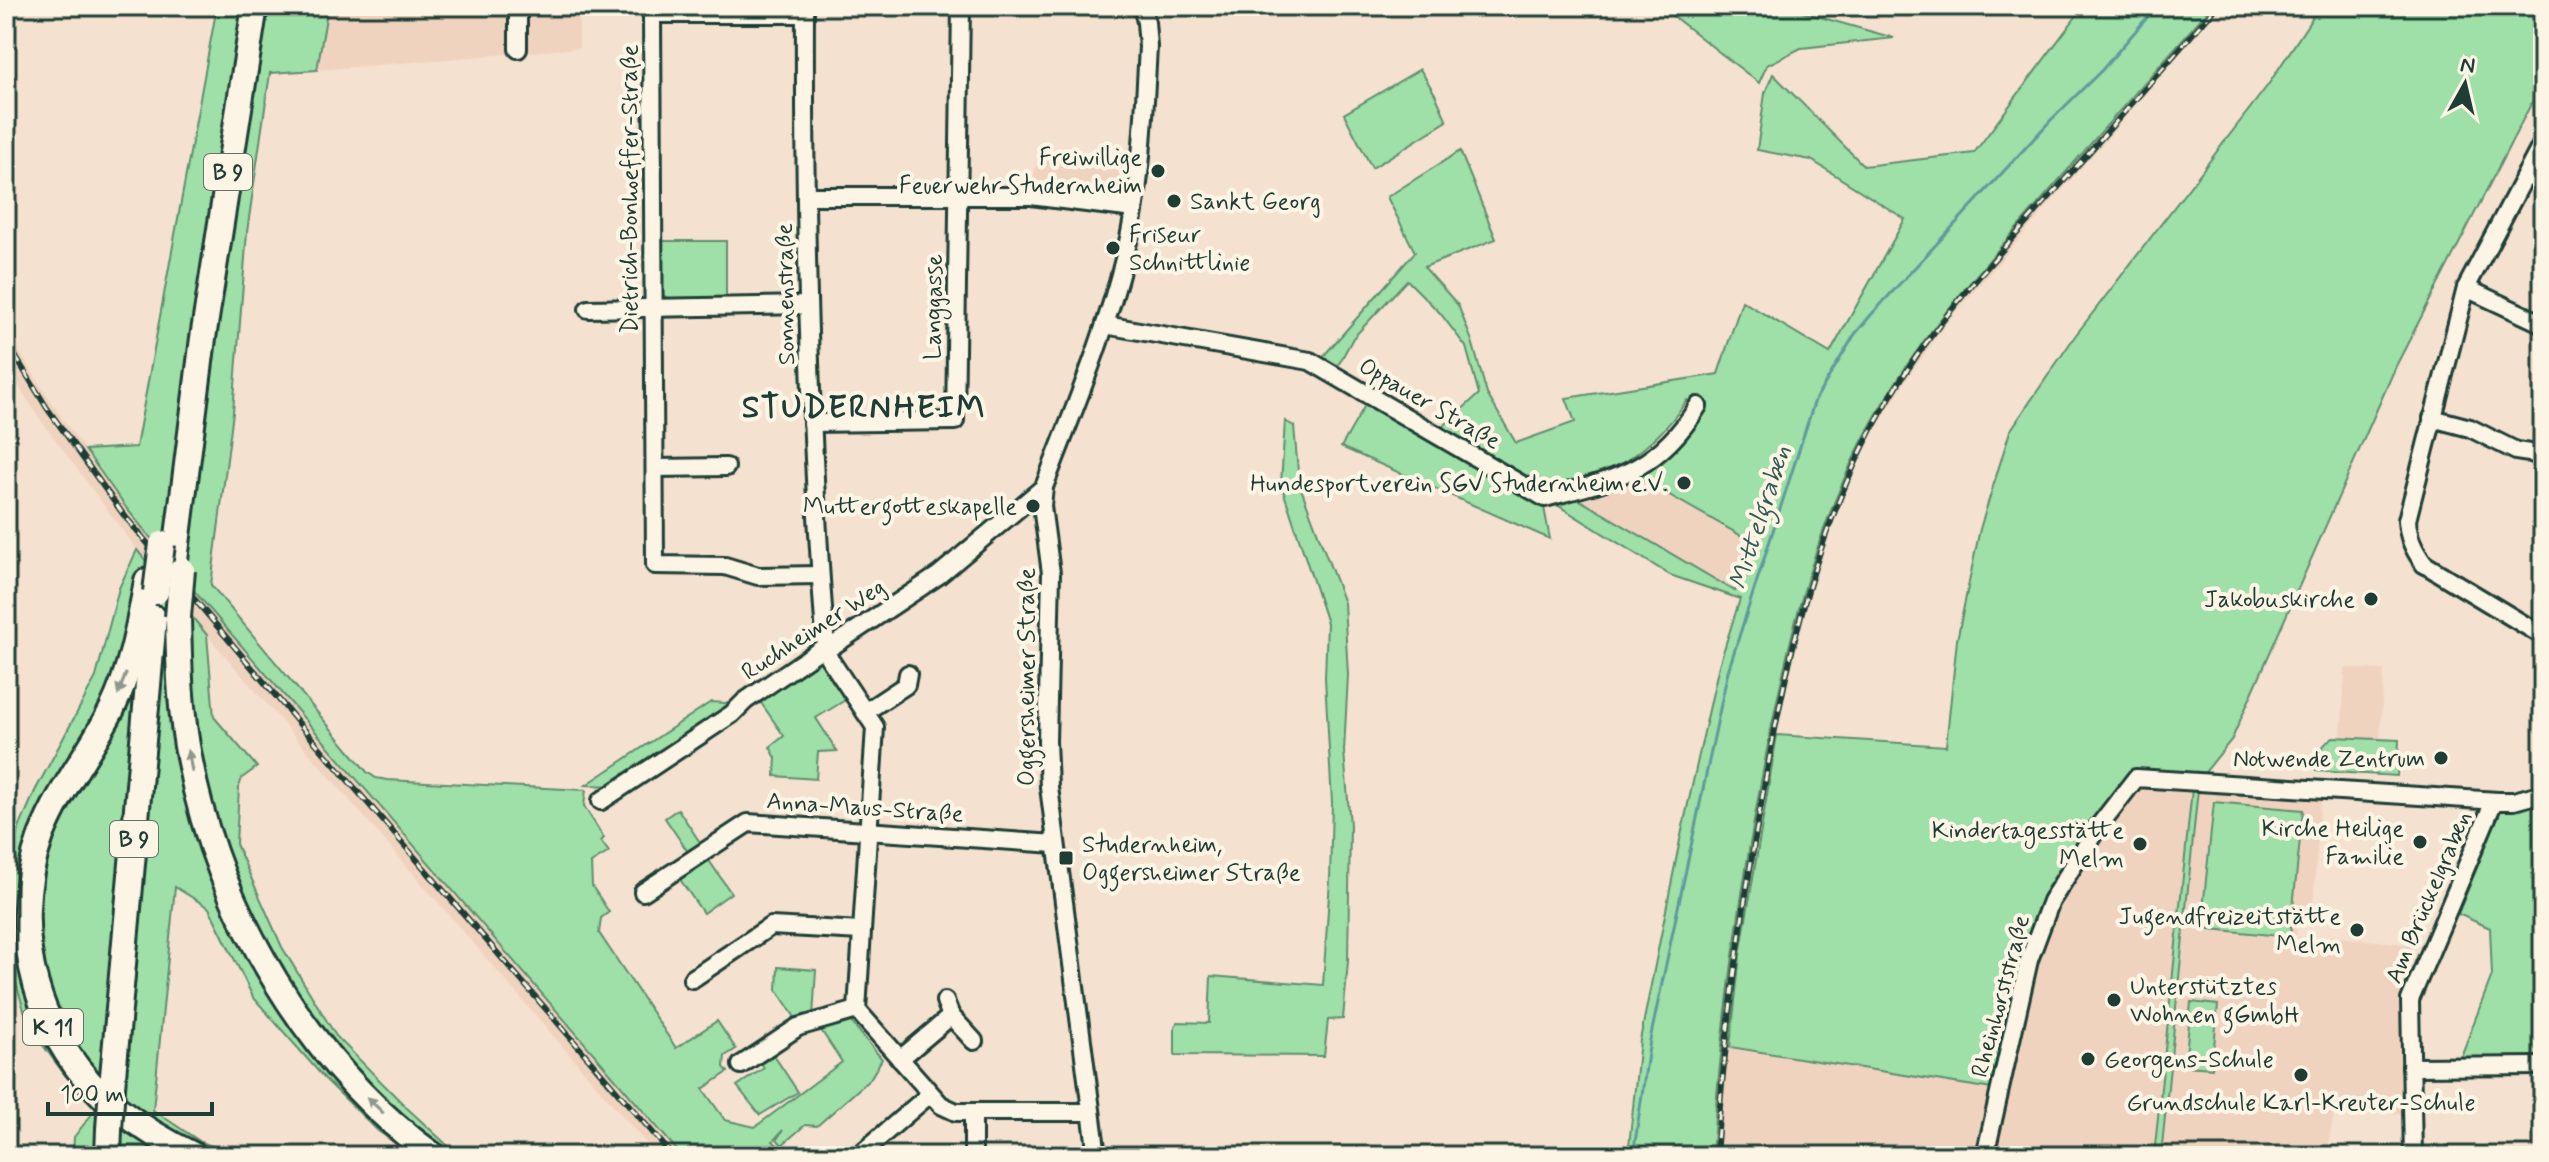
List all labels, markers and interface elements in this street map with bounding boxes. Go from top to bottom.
street label: Dietrich-Bonhoeffer-Straße [615,44,646,334]
north arrow [2425,44,2505,124]
text: N [2458,51,2477,81]
place label: Freiwillige Feuerwehr Studernheim [899,143,1142,202]
road number: B 9 [204,154,252,190]
marker: Freiwillige Feuerwehr Studernheim [1149,162,1167,180]
place label: Sankt Georg [1190,187,1321,218]
marker: Sankt Georg [1165,192,1183,210]
place label: Friseur Schnittlinie [1129,220,1250,279]
street label: Sonnenstraße [770,222,803,365]
marker: Friseur Schnittlinie [1104,239,1122,257]
street label: Langgasse [918,254,953,360]
street label: Oppauer Straße [1353,351,1506,457]
district label: STUDERNHEIM [742,387,986,429]
water label: Mittelgraben [1722,441,1803,595]
place label: Hundesportverein SGV Studernheim e.V. [1250,469,1668,500]
marker: Hundesportverein SGV Studernheim e.V. [1675,474,1693,492]
place label: Muttergotteskapelle [803,492,1017,526]
marker: Muttergotteskapelle [1024,497,1042,515]
street label: Oggersheimer Straße [1012,567,1046,786]
street label: Ruchheimer Weg [736,572,892,688]
place label: Jakobuskirche [2204,585,2355,616]
marker: Jakobuskirche [2362,590,2380,608]
one-way arrow [115,672,128,696]
place label: Notwende Zentrum [2233,744,2425,775]
one-way arrow [183,748,196,773]
marker: Notwende Zentrum [2432,749,2450,767]
street label: Anna-Maus-Straße [765,786,965,831]
street label: Am Brückelgraben [2379,807,2480,989]
place label: Kirche Heilige Familie [2261,814,2404,873]
place label: Kindertagesstätte Melm [1932,816,2124,875]
road number: B 9 [110,821,158,857]
place label: Studernheim, Oggersheimer Straße [1082,830,1301,892]
marker: Kirche Heilige Familie [2411,833,2429,851]
marker: Kindertagesstätte Melm [2131,835,2149,853]
marker: Studernheim, Oggersheimer Straße [1057,849,1075,867]
place label: Jugendfreizeitstätte Melm [2119,902,2341,961]
street label: Rheinhorststraße [1965,912,2038,1081]
marker: Jugendfreizeitstätte Melm [2348,921,2366,939]
place label: Unterstütztes Wohnen gGmbH [2130,972,2300,1034]
marker: Unterstütztes Wohnen gGmbH [2105,991,2123,1009]
road number: K 11 [23,1009,83,1045]
place label: Georgens-Schule [2104,1045,2274,1078]
marker: Georgens-Schule [2079,1050,2097,1068]
scale bar [48,1066,212,1116]
marker: Grundschule Karl-Kreuter-Schule [2292,1066,2310,1084]
text: 100 m [60,1080,124,1111]
place label: Grundschule Karl-Kreuter-Schule [2126,1088,2476,1119]
one-way arrow [366,1096,385,1115]

